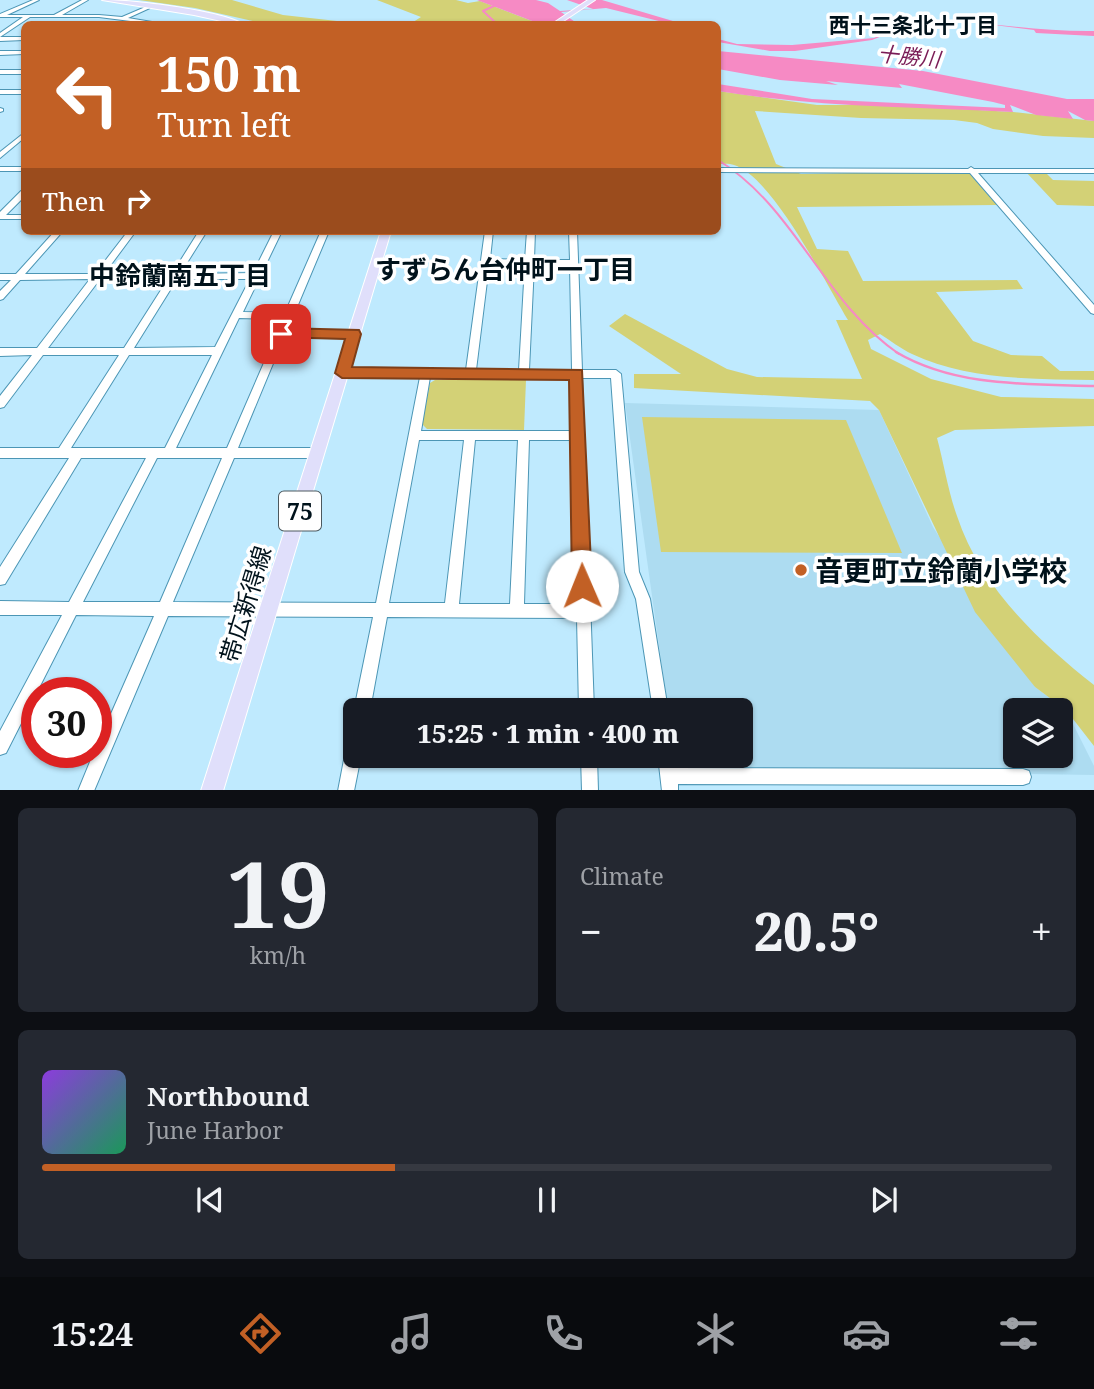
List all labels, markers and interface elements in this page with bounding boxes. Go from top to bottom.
district label: 西十三条北十丁目 [829,11,997,39]
water label: 十勝川 [876,39,944,73]
text: 150 m [157,40,301,106]
icon: left [42,49,133,140]
text: Turn left [157,103,291,146]
icon: right [119,182,157,220]
text: Then [42,183,105,219]
district label: すずらん台仲町一丁目 [375,251,635,287]
district label: 中鈴蘭南五丁目 [89,257,271,293]
pin [251,304,311,364]
icon: arrive [262,315,300,353]
road number: 75 [279,491,321,530]
street label: 帯広新得線 [212,542,278,666]
position arrow [545,549,619,623]
place label: 音更町立鈴蘭小学校 [815,551,1067,589]
marker: 音更町立鈴蘭小学校 [793,562,809,578]
speed limit sign: 30 [21,677,112,768]
map controls [1003,698,1073,768]
button: layers [1003,698,1073,768]
text: 15:25 · 1 min · 400 m [417,715,679,751]
text: 19 [227,831,329,955]
text: Climate [580,860,664,892]
text: 20.5° [754,895,879,966]
text: − [580,905,602,957]
text: + [1031,905,1052,957]
text: km/h [250,939,306,971]
text: Northbound [147,1078,309,1114]
text: June Harbor [147,1114,283,1146]
icon: previous [191,1181,229,1219]
icon: pause [528,1181,566,1219]
icon: next [865,1181,903,1219]
icon: directions [236,1309,285,1358]
icon: music [387,1309,436,1358]
icon: phone [539,1309,588,1358]
icon: climate [691,1309,740,1358]
icon: car [842,1309,891,1358]
icon: filters [994,1309,1043,1358]
text: 15:24 [51,1312,133,1355]

